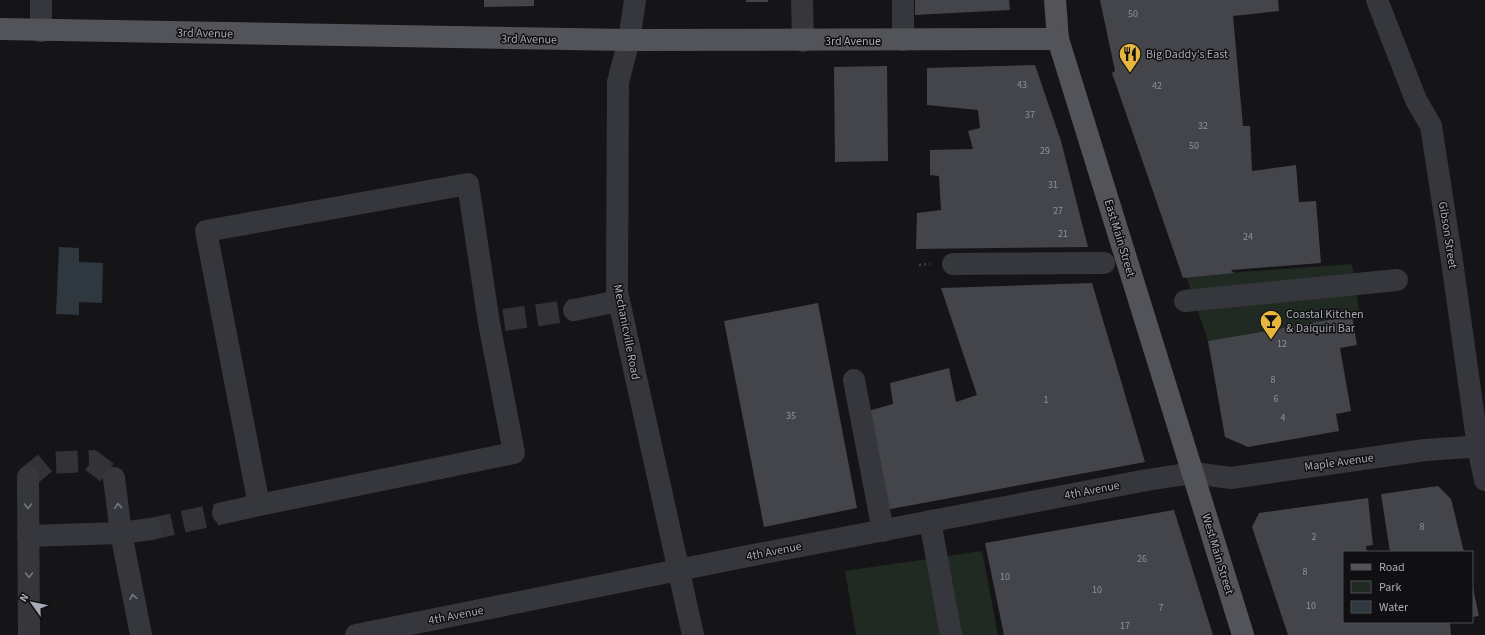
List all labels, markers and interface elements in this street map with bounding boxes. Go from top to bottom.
house number: 50 [1128,7,1138,21]
street label: 3rd Avenue [177,25,233,42]
street label: 3rd Avenue [501,31,557,48]
street label: 3rd Avenue [825,33,881,50]
restaurant icon: Big Daddy’s East [1117,41,1143,74]
place label: Big Daddy’s East [1146,46,1228,63]
house number: 43 [1017,78,1027,92]
house number: 42 [1152,79,1162,93]
house number: 37 [1025,108,1035,122]
house number: 32 [1198,119,1208,133]
house number: 50 [1189,139,1199,153]
house number: 29 [1040,144,1050,158]
house number: 31 [1048,178,1058,192]
street label: East Main Street [1100,197,1139,279]
street label: Gibson Street [1434,200,1461,270]
house number: 27 [1053,204,1063,218]
house number: 21 [1058,227,1068,241]
house number: 24 [1243,230,1253,244]
street label: Mechanicville Road [609,283,644,381]
place label: Coastal Kitchen & Daiquiri Bar [1286,306,1364,337]
bar icon: Coastal Kitchen & Daiquiri Bar [1258,308,1284,341]
house number: 12 [1277,337,1287,351]
house number: 8 [1271,373,1276,387]
house number: 6 [1274,392,1279,406]
house number: 1 [1044,393,1049,407]
house number: 35 [786,409,796,423]
house number: 4 [1281,411,1286,425]
street label: Maple Avenue [1303,449,1375,476]
street label: 4th Avenue [1063,477,1121,504]
one-way arrow [113,502,122,509]
one-way arrow [24,503,32,509]
street label: West Main Street [1197,512,1238,597]
house number: 8 [1420,520,1425,534]
house number: 2 [1312,530,1317,544]
street label: 4th Avenue [745,538,803,565]
legend [1343,551,1473,623]
house number: 26 [1137,552,1147,566]
text: Road [1379,559,1405,576]
house number: 8 [1303,565,1308,579]
house number: 10 [1000,570,1010,584]
one-way arrow [25,572,33,578]
text: Park [1379,579,1401,596]
north arrow [12,583,52,623]
house number: 10 [1092,583,1102,597]
text: N [16,591,32,605]
one-way arrow [130,594,138,600]
house number: 10 [1306,599,1316,613]
text: Water [1379,599,1409,616]
house number: 7 [1159,601,1164,615]
street label: 4th Avenue [427,602,485,629]
house number: 17 [1120,619,1130,633]

